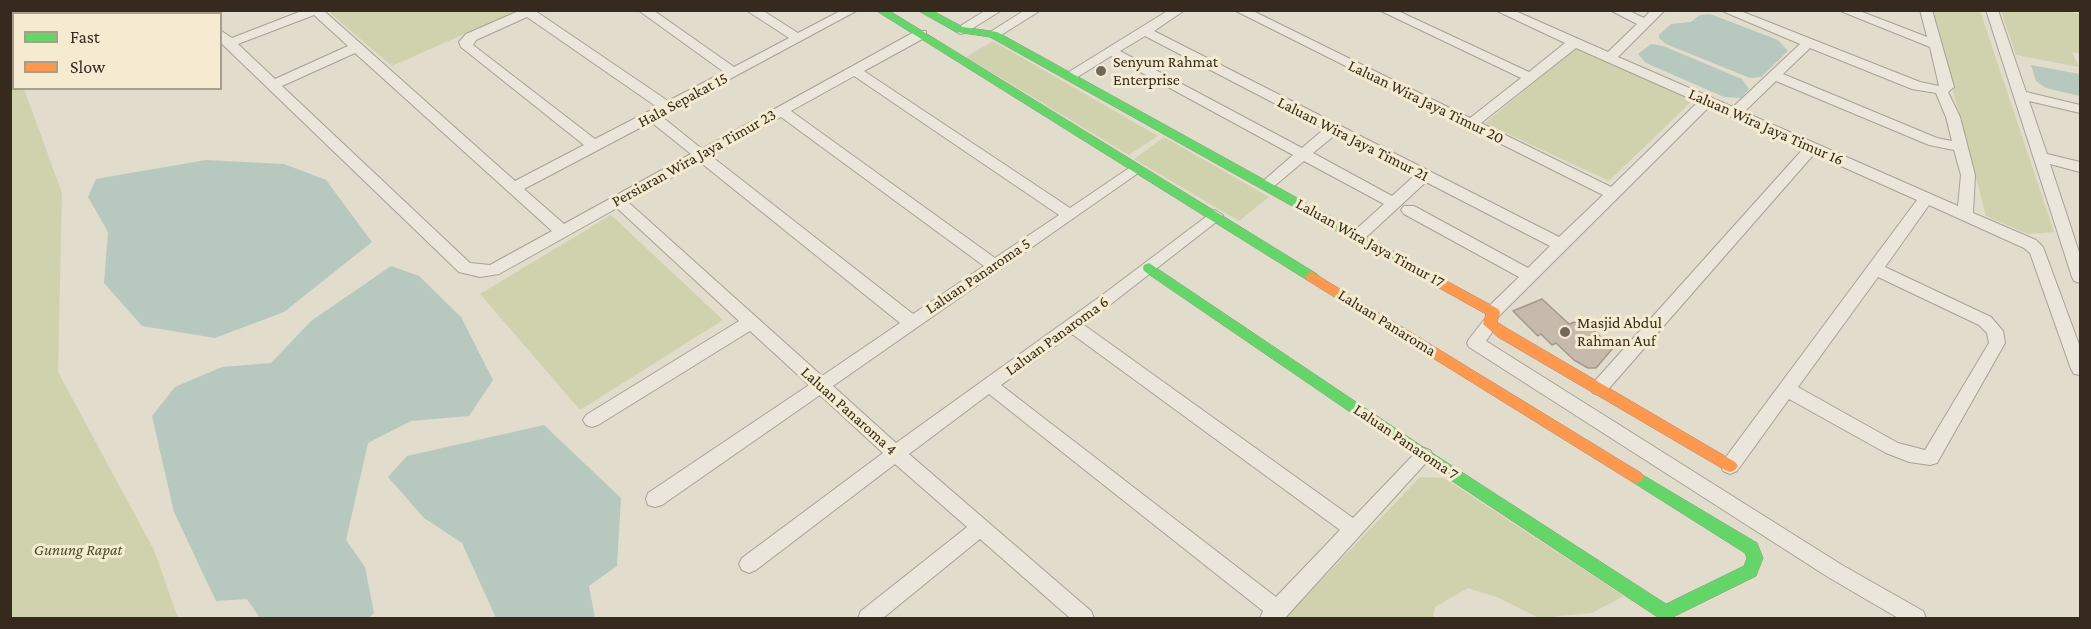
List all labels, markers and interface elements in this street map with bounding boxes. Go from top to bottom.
legend [12,12,222,90]
text: Fast [70,27,100,47]
place label: Senyum Rahmat Enterprise [1113,52,1218,90]
street label: Laluan Wira Jaya Timur 20 [1345,56,1507,148]
text: Slow [70,57,105,77]
marker: Senyum Rahmat Enterprise [1094,64,1108,78]
street label: Hala Sepakat 15 [635,68,731,132]
street label: Laluan Wira Jaya Timur 16 [1686,84,1846,170]
street label: Laluan Wira Jaya Timur 21 [1274,93,1432,185]
street label: Persiaran Wira Jaya Timur 23 [609,105,779,211]
street label: Laluan Wira Jaya Timur 17 [1292,194,1448,292]
street label: Laluan Panaroma 5 [922,234,1034,318]
street label: Laluan Panaroma [1334,285,1440,361]
street label: Laluan Panaroma 6 [1002,292,1112,380]
place label: Masjid Abdul Rahman Auf [1577,313,1662,351]
marker: Masjid Abdul Rahman Auf [1558,325,1572,339]
street label: Laluan Panaroma 4 [797,363,901,459]
street label: Laluan Panaroma 7 [1350,400,1462,484]
park label: Gunung Rapat [34,540,122,560]

